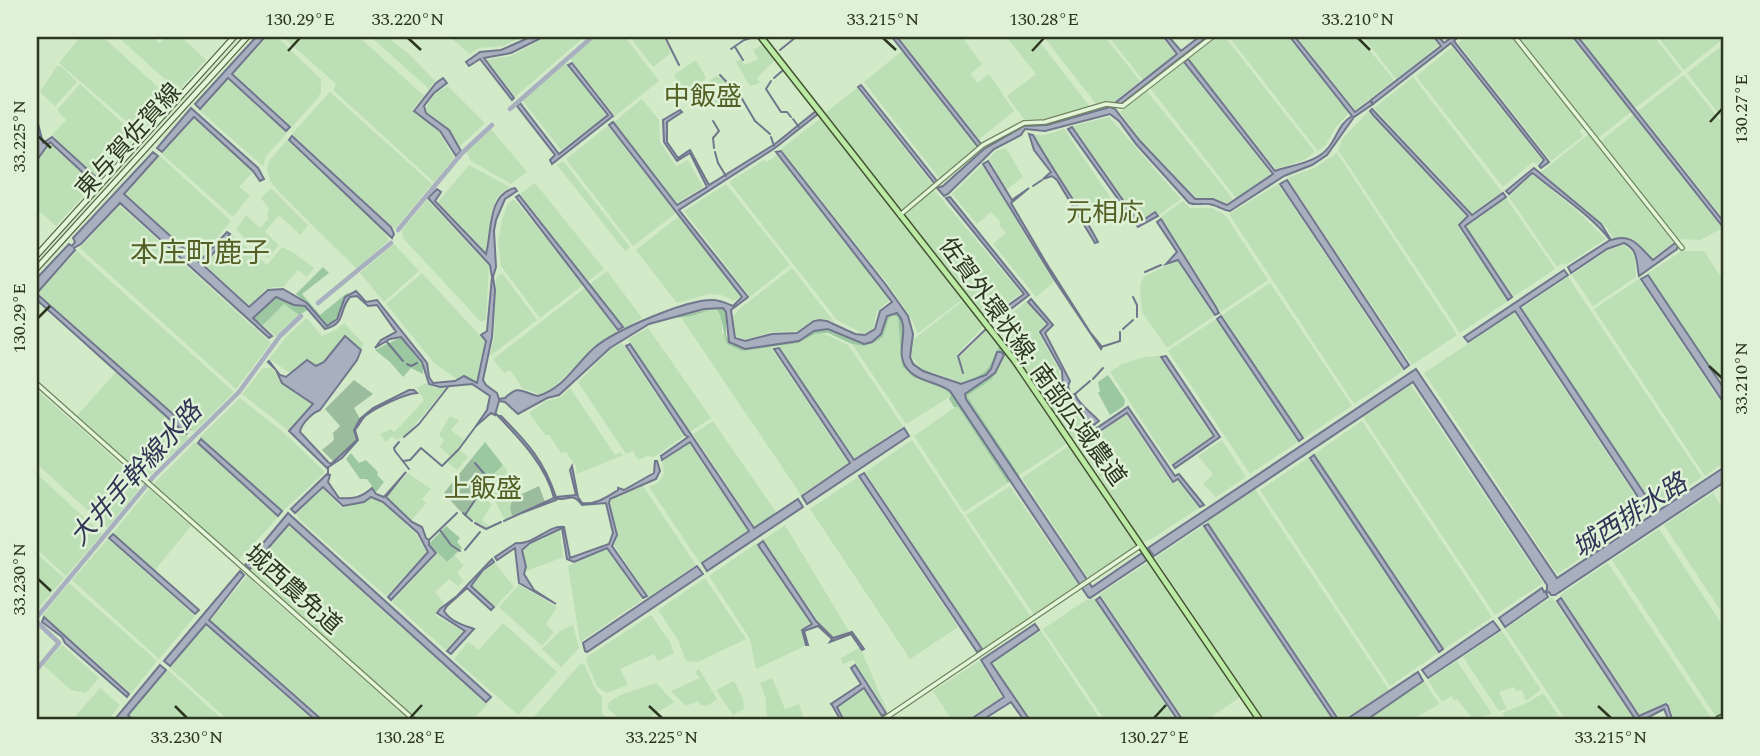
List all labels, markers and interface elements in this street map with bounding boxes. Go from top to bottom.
text: 130.29°E [265,6,335,33]
text: 33.220°N [372,6,444,33]
text: 33.215°N [847,6,919,33]
text: 130.28°E [1009,6,1079,33]
text: 33.210°N [1322,6,1394,33]
text: 130.27°E [1728,74,1755,144]
street label: 東与賀佐賀線 [67,75,191,207]
district label: 中飯盛 [664,77,742,117]
text: 33.225°N [6,100,33,172]
district label: 元相応 [1066,193,1144,233]
street label: 佐賀外環状線; 南部広域農道 [929,230,1135,494]
district label: 本庄町鹿子 [130,232,270,275]
text: 130.29°E [6,283,33,353]
text: 33.210°N [1728,342,1755,414]
water label: 大井手幹線水路 [60,392,213,555]
water label: 城西排水路 [1565,463,1697,568]
district label: 上飯盛 [444,469,522,509]
street label: 城西農免道 [236,536,350,644]
text: 33.230°N [6,543,33,615]
text: 33.230°N [151,724,223,751]
text: 130.28°E [375,724,445,751]
text: 33.225°N [626,724,698,751]
text: 130.27°E [1119,724,1189,751]
text: 33.215°N [1575,724,1647,751]

